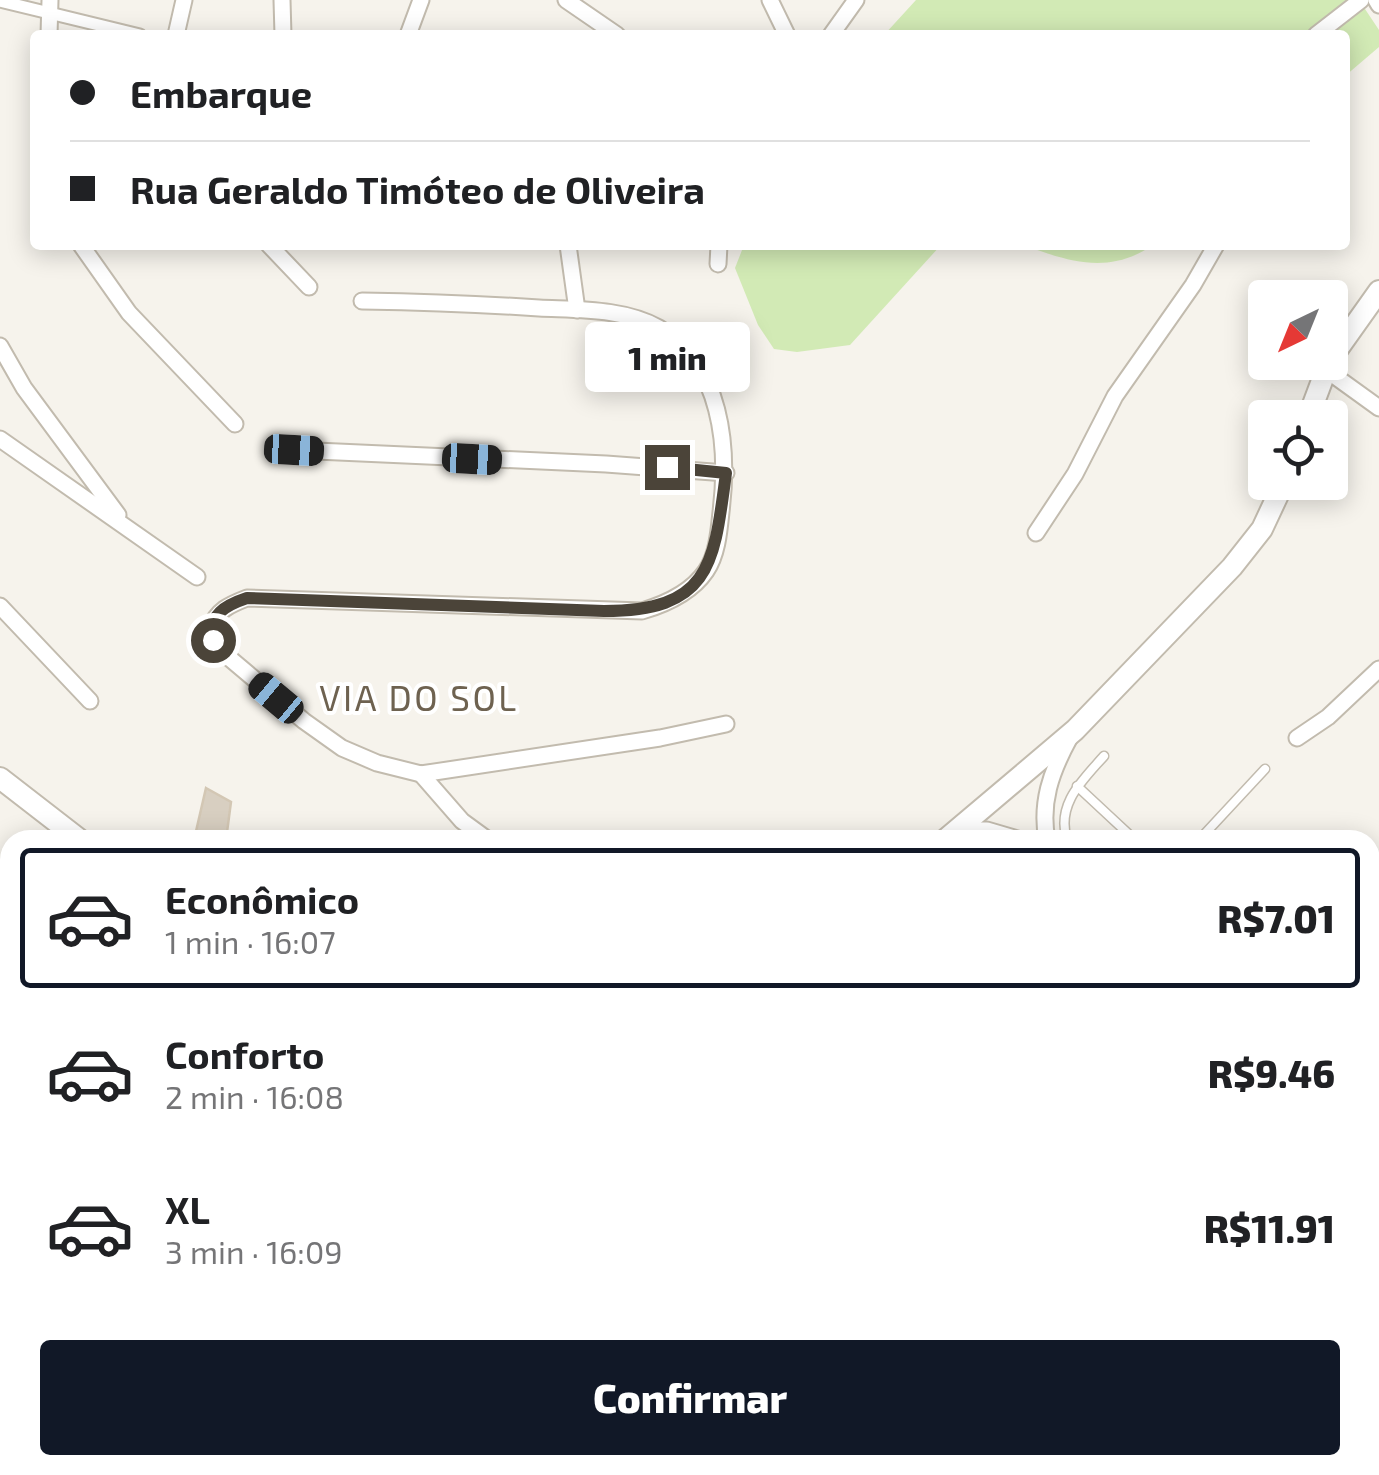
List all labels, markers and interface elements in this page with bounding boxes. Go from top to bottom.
text: Embarque [130,70,312,116]
text: Rua Geraldo Timóteo de Oliveira [130,166,705,212]
north arrow [1248,280,1348,380]
map controls [1248,280,1348,500]
callout: 1 min [584,322,750,392]
text: 1 min [628,338,707,376]
button: locate [1248,400,1348,500]
car [263,433,325,467]
car [441,442,503,476]
route end [645,445,690,490]
route start [191,618,236,663]
car [243,667,309,729]
district label: VIA DO SOL [319,676,519,718]
icon: car [45,873,135,963]
text: Econômico [165,876,359,922]
text: R$7.01 [1217,895,1335,941]
text: 1 min · 16:07 [165,922,336,960]
icon: car [45,1028,135,1118]
text: Conforto [165,1031,324,1077]
text: R$9.46 [1208,1050,1335,1096]
text: 2 min · 16:08 [165,1077,344,1115]
icon: car [45,1183,135,1273]
text: XL [165,1186,210,1232]
text: R$11.91 [1204,1205,1335,1251]
text: 3 min · 16:09 [165,1232,343,1270]
button: Confirmar [40,1340,1340,1455]

